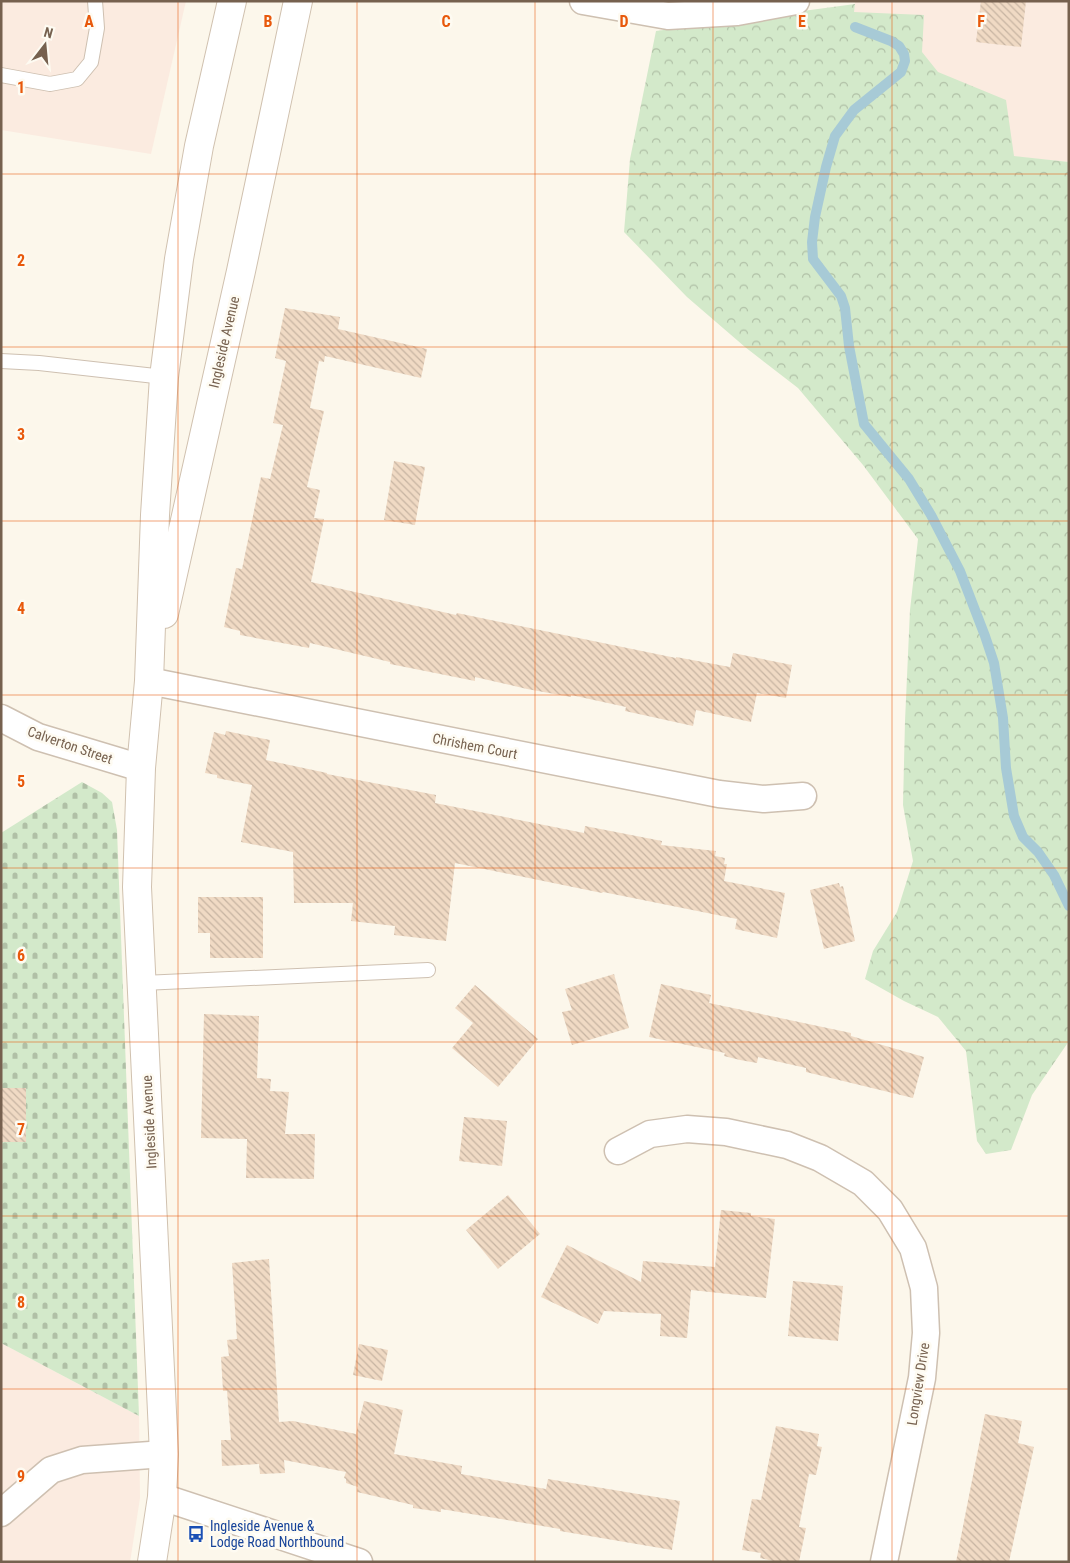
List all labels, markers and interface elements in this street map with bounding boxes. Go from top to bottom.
text: A [84,12,94,31]
text: B [264,12,273,31]
text: C [441,12,451,31]
text: D [619,12,629,31]
text: E [798,12,806,31]
text: F [977,12,985,31]
north arrow [20,20,70,70]
text: N [42,24,55,41]
text: 1 [17,78,25,97]
text: 2 [17,251,25,270]
street label: Ingleside Avenue [206,294,242,389]
text: 3 [17,425,25,444]
text: 4 [17,599,25,618]
street label: Calverton Street [25,723,115,767]
street label: Chrishem Court [431,730,519,762]
text: 5 [17,772,25,791]
text: 6 [17,946,25,965]
street label: Ingleside Avenue [139,1074,159,1169]
text: 7 [17,1120,25,1139]
text: 8 [17,1293,25,1312]
street label: Longview Drive [904,1341,932,1426]
text: 9 [17,1467,25,1486]
place label: Ingleside Avenue & Lodge Road Northbound [210,1518,344,1550]
bus stop icon: Ingleside Avenue & Lodge Road Northbound [186,1524,206,1544]

